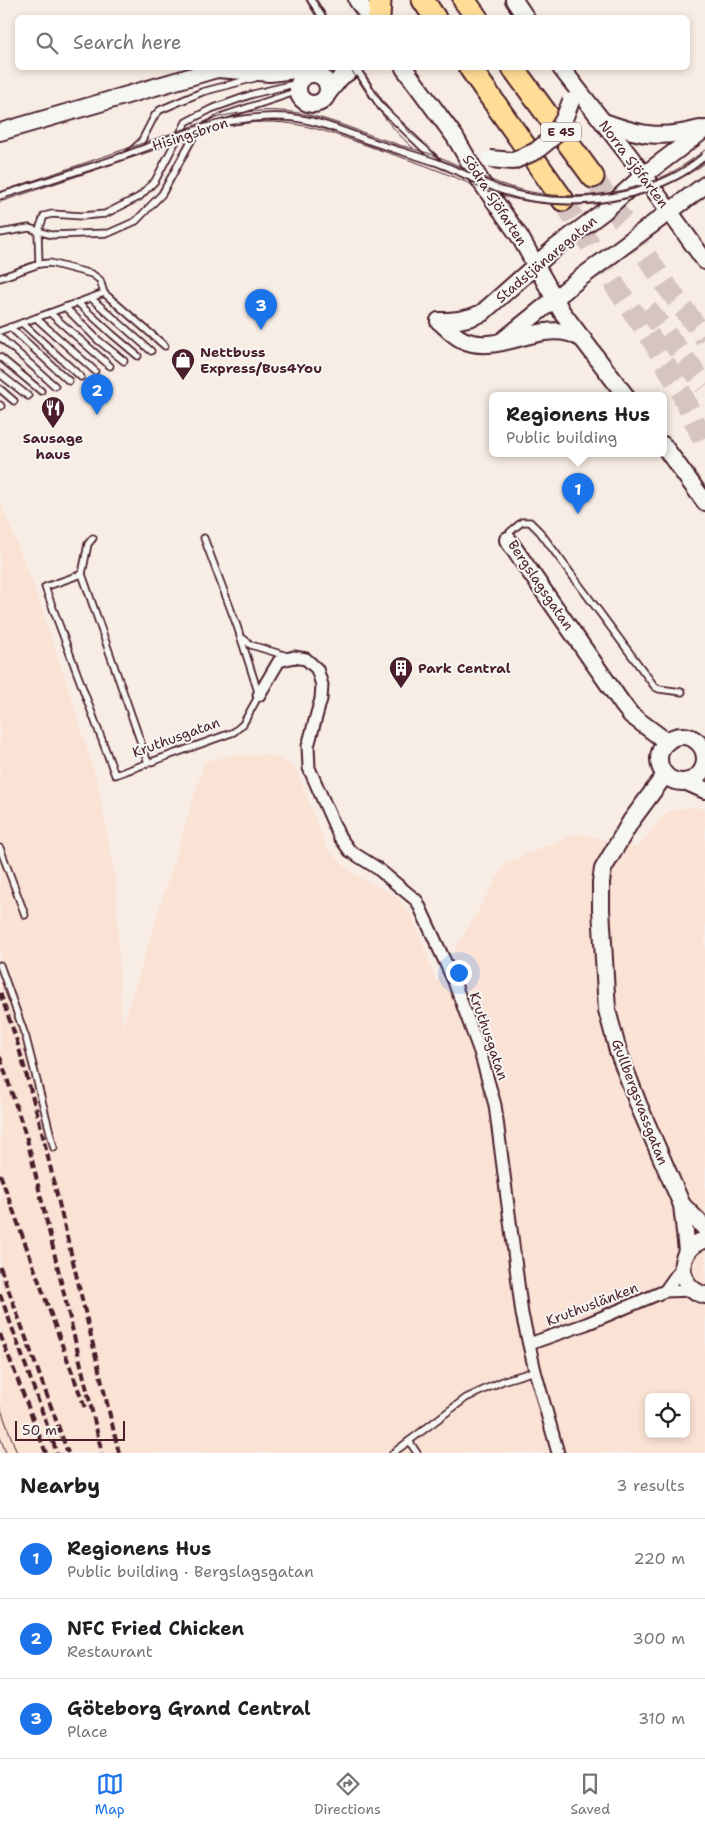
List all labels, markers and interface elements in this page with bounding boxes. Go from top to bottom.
search box [15,15,690,70]
icon: search [33,29,61,57]
text: Search here [73,30,182,55]
street label: Hisingsbron [150,113,231,155]
street label: Norra Sjöfarten [595,117,673,212]
road number: E 45 [541,122,581,142]
street label: Södra Sjöfarten [459,151,531,249]
street label: Stadstjänaregatan [492,211,601,307]
pin: 3 [245,289,277,330]
place label: Nettbuss Express/Bus4You [200,343,322,377]
shop icon: Nettbuss Express/Bus4You [170,347,196,381]
pin: 2 [81,374,113,415]
popup [489,392,667,457]
restaurant icon: Sausage haus [40,395,66,429]
text: Regionens Hus [506,402,650,427]
text: Public building [506,427,617,448]
place label: Sausage haus [23,429,83,463]
pin: 1 [562,473,594,514]
street label: Bergslagsgatan [504,536,578,634]
building icon: Park Central [388,655,414,689]
place label: Park Central [418,659,511,677]
street label: Kruthusgatan [130,713,223,761]
your location [446,960,472,986]
street label: Kruthusgatan [466,990,513,1083]
street label: Gullbergsvassgatan [608,1036,672,1168]
street label: Kruthuslänken [543,1278,641,1330]
map controls [645,1393,690,1438]
button: locate [645,1393,690,1438]
scale bar [15,1418,125,1441]
text: 50 m [22,1421,57,1439]
text: Nearby [20,1472,100,1500]
text: 3 results [616,1475,685,1496]
text: Regionens Hus [67,1536,211,1561]
text: 1 [32,1548,40,1569]
text: 220 m [633,1548,685,1569]
text: Public building · Bergslagsgatan [67,1561,314,1582]
text: NFC Fried Chicken [67,1616,244,1641]
text: 2 [30,1628,42,1649]
text: 300 m [633,1628,685,1649]
text: Restaurant [67,1641,153,1662]
text: Göteborg Grand Central [67,1696,311,1721]
text: 3 [30,1708,42,1729]
text: 310 m [638,1708,685,1729]
text: Place [67,1721,108,1742]
tab: Map [95,1770,125,1818]
tab: Directions [314,1770,381,1818]
tab: Saved [571,1770,610,1818]

